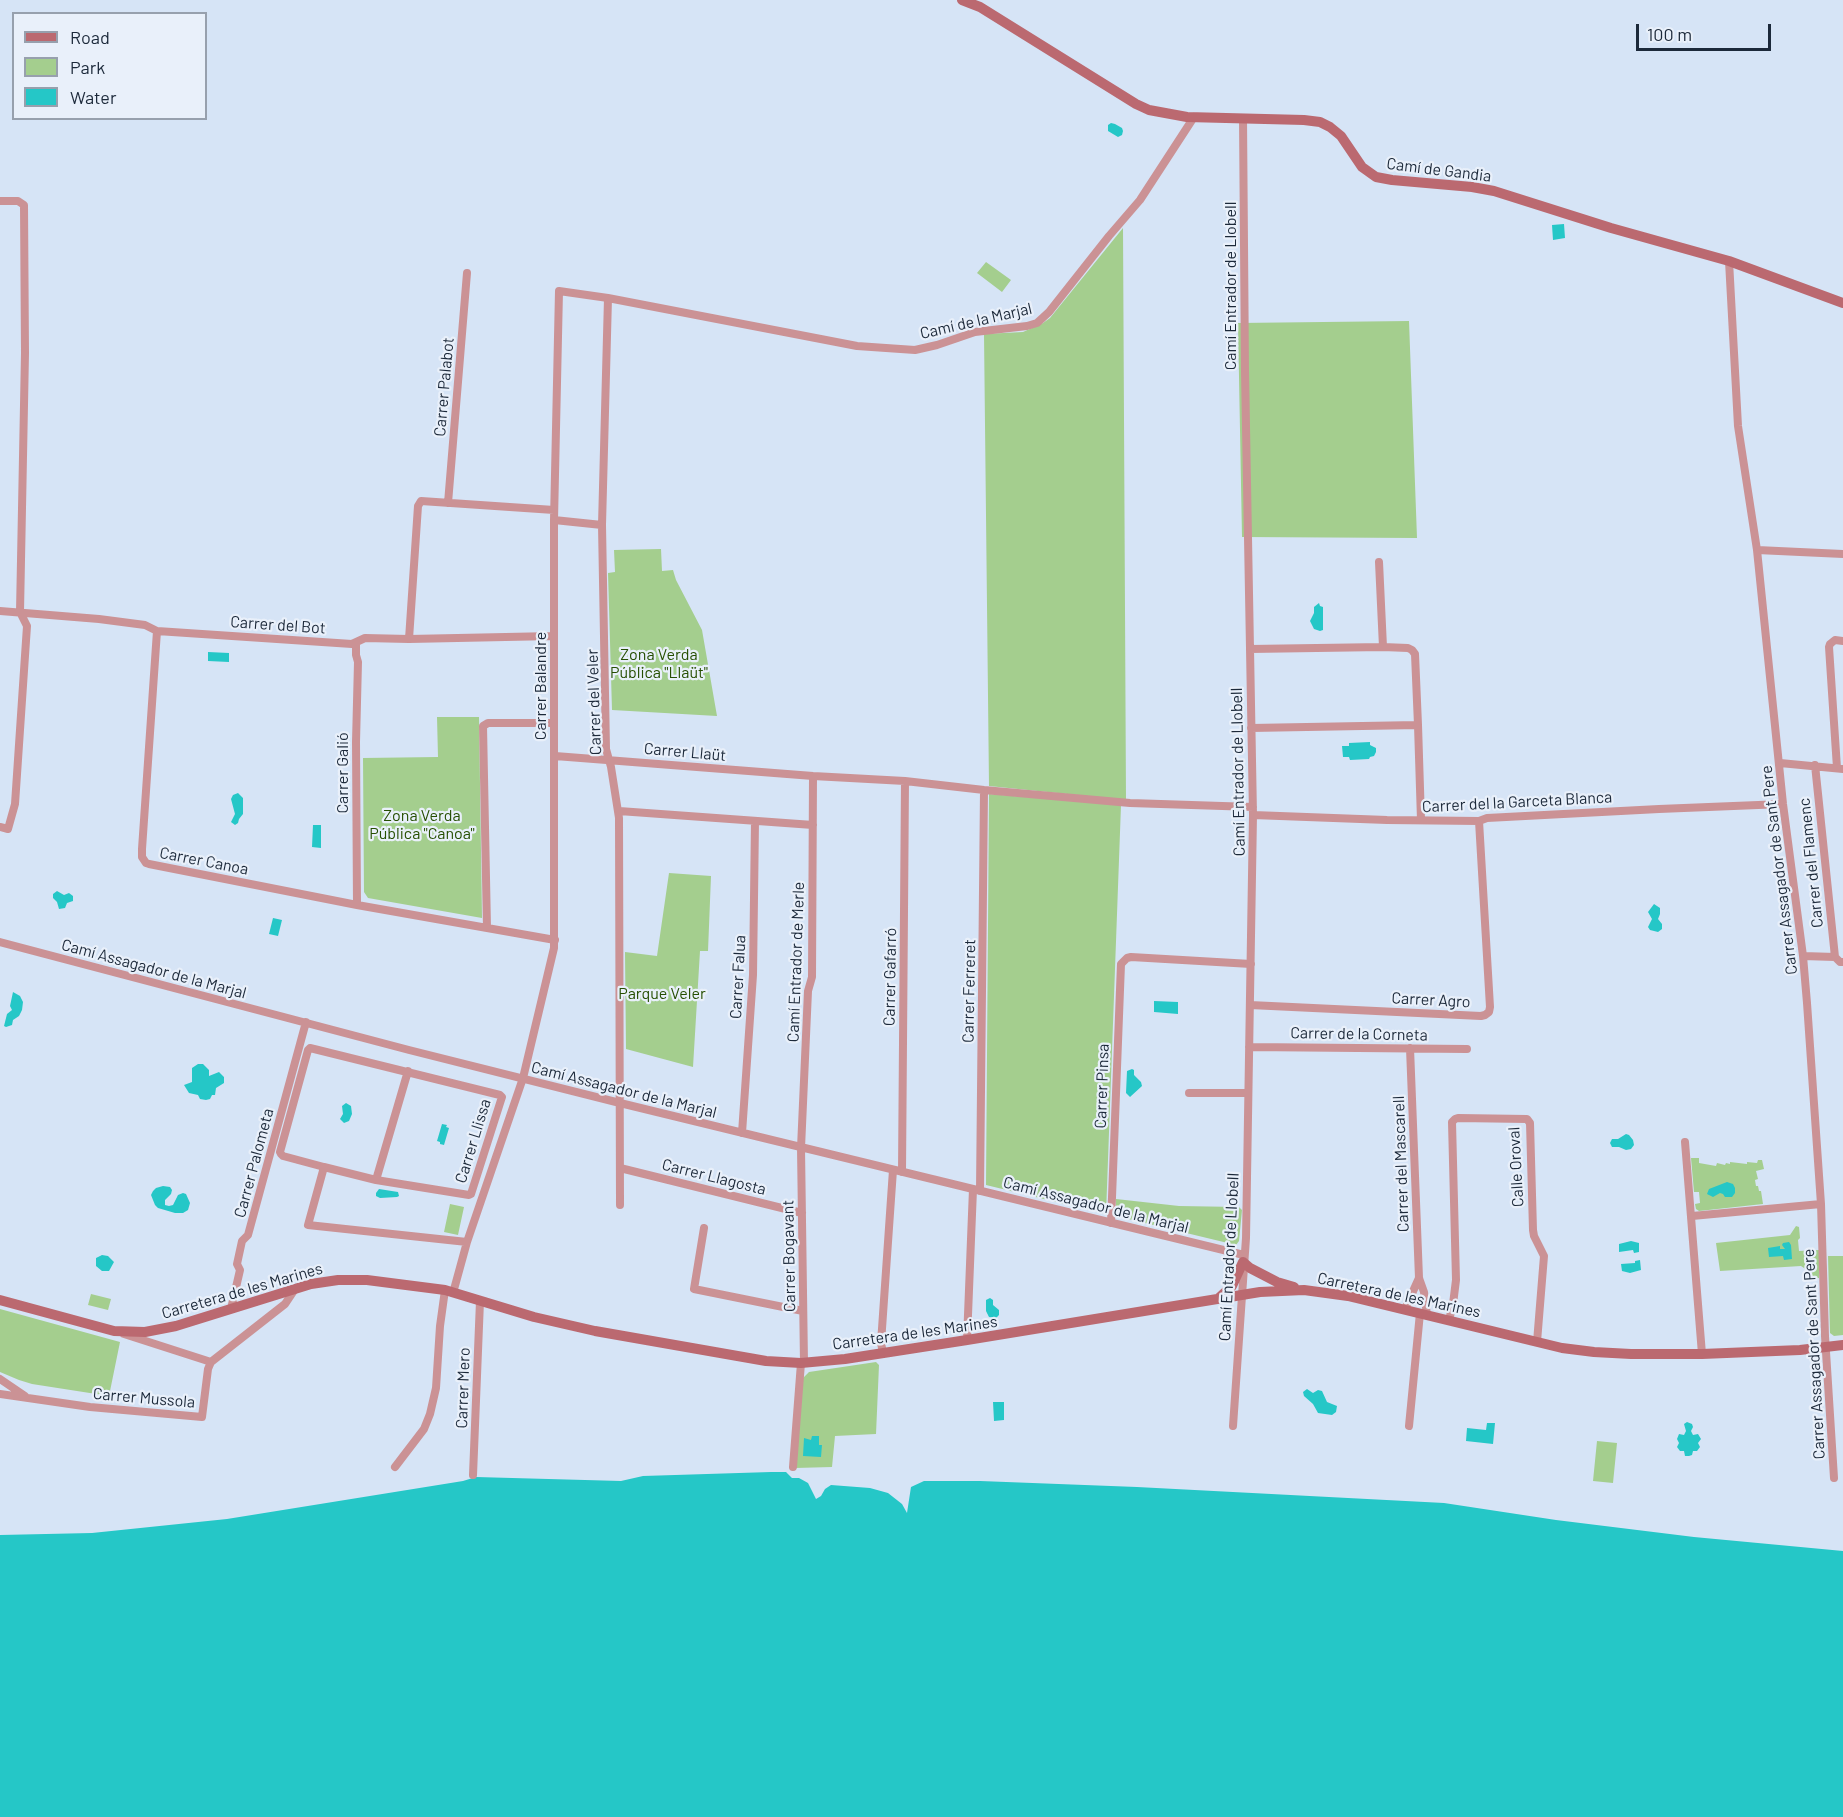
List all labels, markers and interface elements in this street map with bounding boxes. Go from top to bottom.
legend [12,12,207,120]
scale bar [1639,12,1774,50]
text: 100 m [1647,23,1692,45]
text: Road [70,26,110,48]
text: Park [70,56,105,78]
text: Water [70,86,117,108]
street label: Camí de Gandia [1386,154,1492,186]
street label: Camí Entrador de Llobell [1221,202,1241,370]
street label: Camí de la Marjal [918,299,1034,343]
street label: Carrer Palabot [430,337,458,437]
street label: Carrer del Bot [230,612,326,638]
street label: Carrer Balandre [531,632,551,740]
park label: Zona Verda Pública "Llaüt" [610,645,708,683]
street label: Carrer del Veler [583,649,605,755]
street label: Camí Entrador de Llobell [1227,688,1249,856]
street label: Carrer Galió [333,732,353,814]
street label: Carrer Llaüt [643,739,727,765]
street label: Carrer Assagador de Sant Pere [1757,764,1801,976]
street label: Carrer del la Garceta Blanca [1421,787,1613,817]
street label: Carrer del Flamenc [1795,797,1827,929]
park label: Zona Verda Pública "Canoa" [369,806,475,844]
street label: Carrer Canoa [158,843,250,879]
street label: Camí Entrador de Merle [784,881,808,1043]
street label: Carrer Gafarró [880,928,900,1026]
street label: Camí Assagador de la Marjal [59,935,249,1003]
street label: Carrer Falua [726,935,750,1019]
street label: Carrer Ferreret [958,939,980,1043]
park label: Parque Veler [618,984,706,1004]
street label: Carrer Agro [1391,988,1471,1012]
street label: Carrer de la Corneta [1290,1023,1428,1045]
street label: Carrer Pinsa [1091,1043,1113,1129]
street label: Camí Assagador de la Marjal [529,1058,719,1122]
street label: Carrer del Mascarell [1389,1095,1413,1233]
street label: Carrer Llissa [451,1097,495,1185]
street label: Carrer Palometa [230,1106,278,1220]
street label: Calle Oroval [1504,1126,1528,1208]
street label: Carrer Llagosta [660,1155,768,1199]
street label: Camí Entrador de Llobell [1215,1172,1243,1342]
street label: Camí Assagador de la Marjal [1001,1173,1191,1237]
street label: Carrer Bogavant [778,1200,800,1312]
street label: Carrer Assagador de Sant Pere [1799,1248,1829,1460]
street label: Carretera de les Marines [159,1259,325,1323]
street label: Carretera de les Marines [1316,1268,1482,1322]
street label: Carretera de les Marines [831,1312,999,1354]
street label: Carrer Mero [452,1347,474,1429]
street label: Carrer Mussola [92,1384,196,1412]

